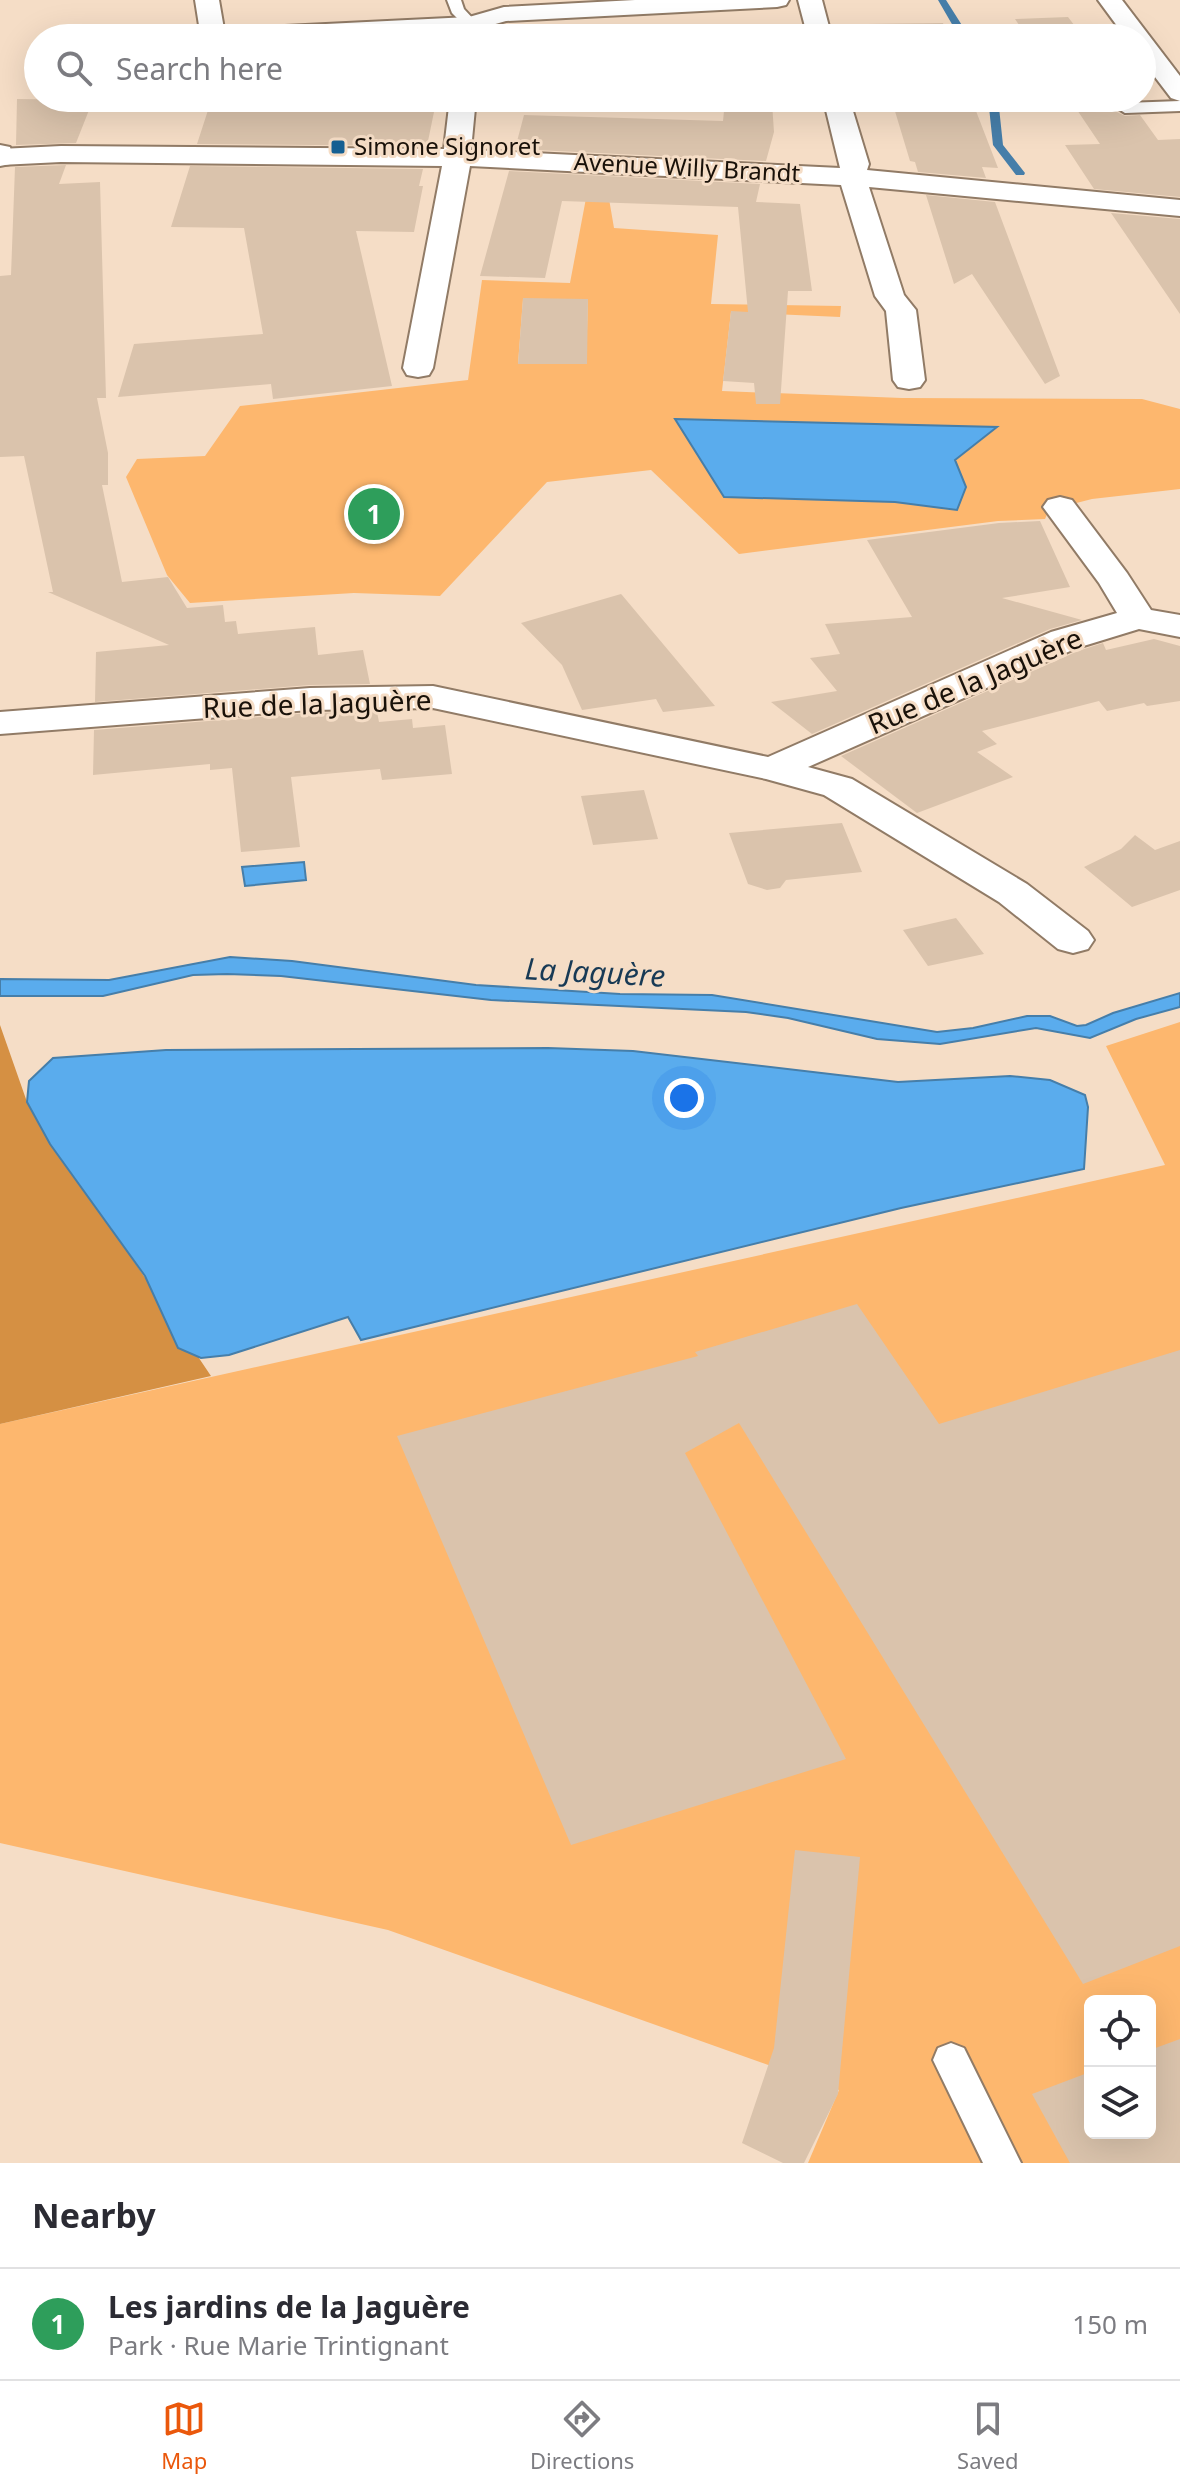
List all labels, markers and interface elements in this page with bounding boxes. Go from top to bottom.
search box [24,24,1156,112]
icon: search [52,46,96,90]
text: Search here [116,48,283,89]
place label: Simone Signoret [354,129,540,162]
marker: Simone Signoret [329,138,347,156]
street label: Avenue Willy Brandt [573,144,801,189]
pin: 1 [348,484,400,544]
street label: Rue de la Jaguère [862,618,1087,742]
street label: Rue de la Jaguère [202,680,432,726]
water label: La Jaguère [524,947,666,996]
your location [664,1078,704,1118]
map controls [1084,1995,1156,2139]
button: locate [1084,1995,1156,2067]
button: layers [1084,2067,1156,2139]
text: Nearby [32,2192,156,2238]
text: Les jardins de la Jaguère [108,2286,470,2327]
text: 1 [51,2306,65,2342]
text: 150 m [1072,2306,1148,2342]
text: Park · Rue Marie Trintignant [108,2327,449,2363]
tab: Map [161,2397,207,2475]
tab: Directions [530,2397,634,2475]
tab: Saved [957,2397,1019,2475]

